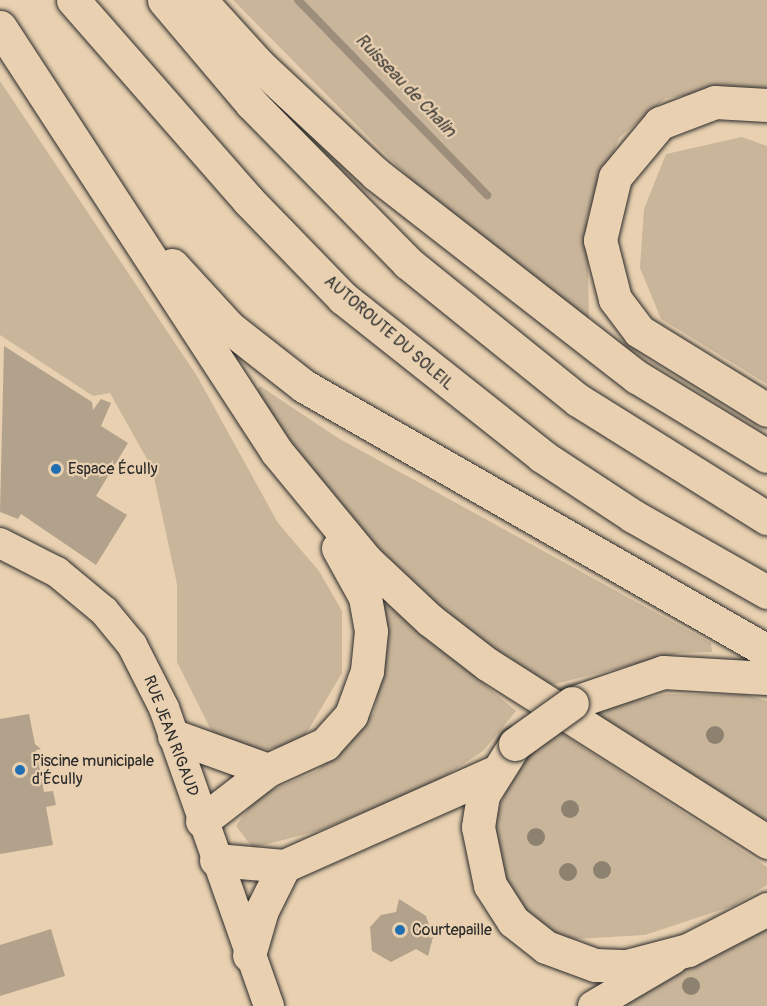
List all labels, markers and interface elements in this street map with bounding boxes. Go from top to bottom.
water label: Ruisseau de Chalin [350,30,460,142]
street label: AUTOROUTE DU SOLEIL [320,272,458,394]
place label: Espace Écully [68,459,158,479]
marker: Espace Écully [49,462,63,476]
street label: RUE JEAN RIGAUD [139,673,203,799]
place label: Piscine municipale d'Écully [32,751,154,789]
marker: Piscine municipale d'Écully [13,763,27,777]
place label: Courtepaille [412,920,492,940]
marker: Courtepaille [393,923,407,937]

